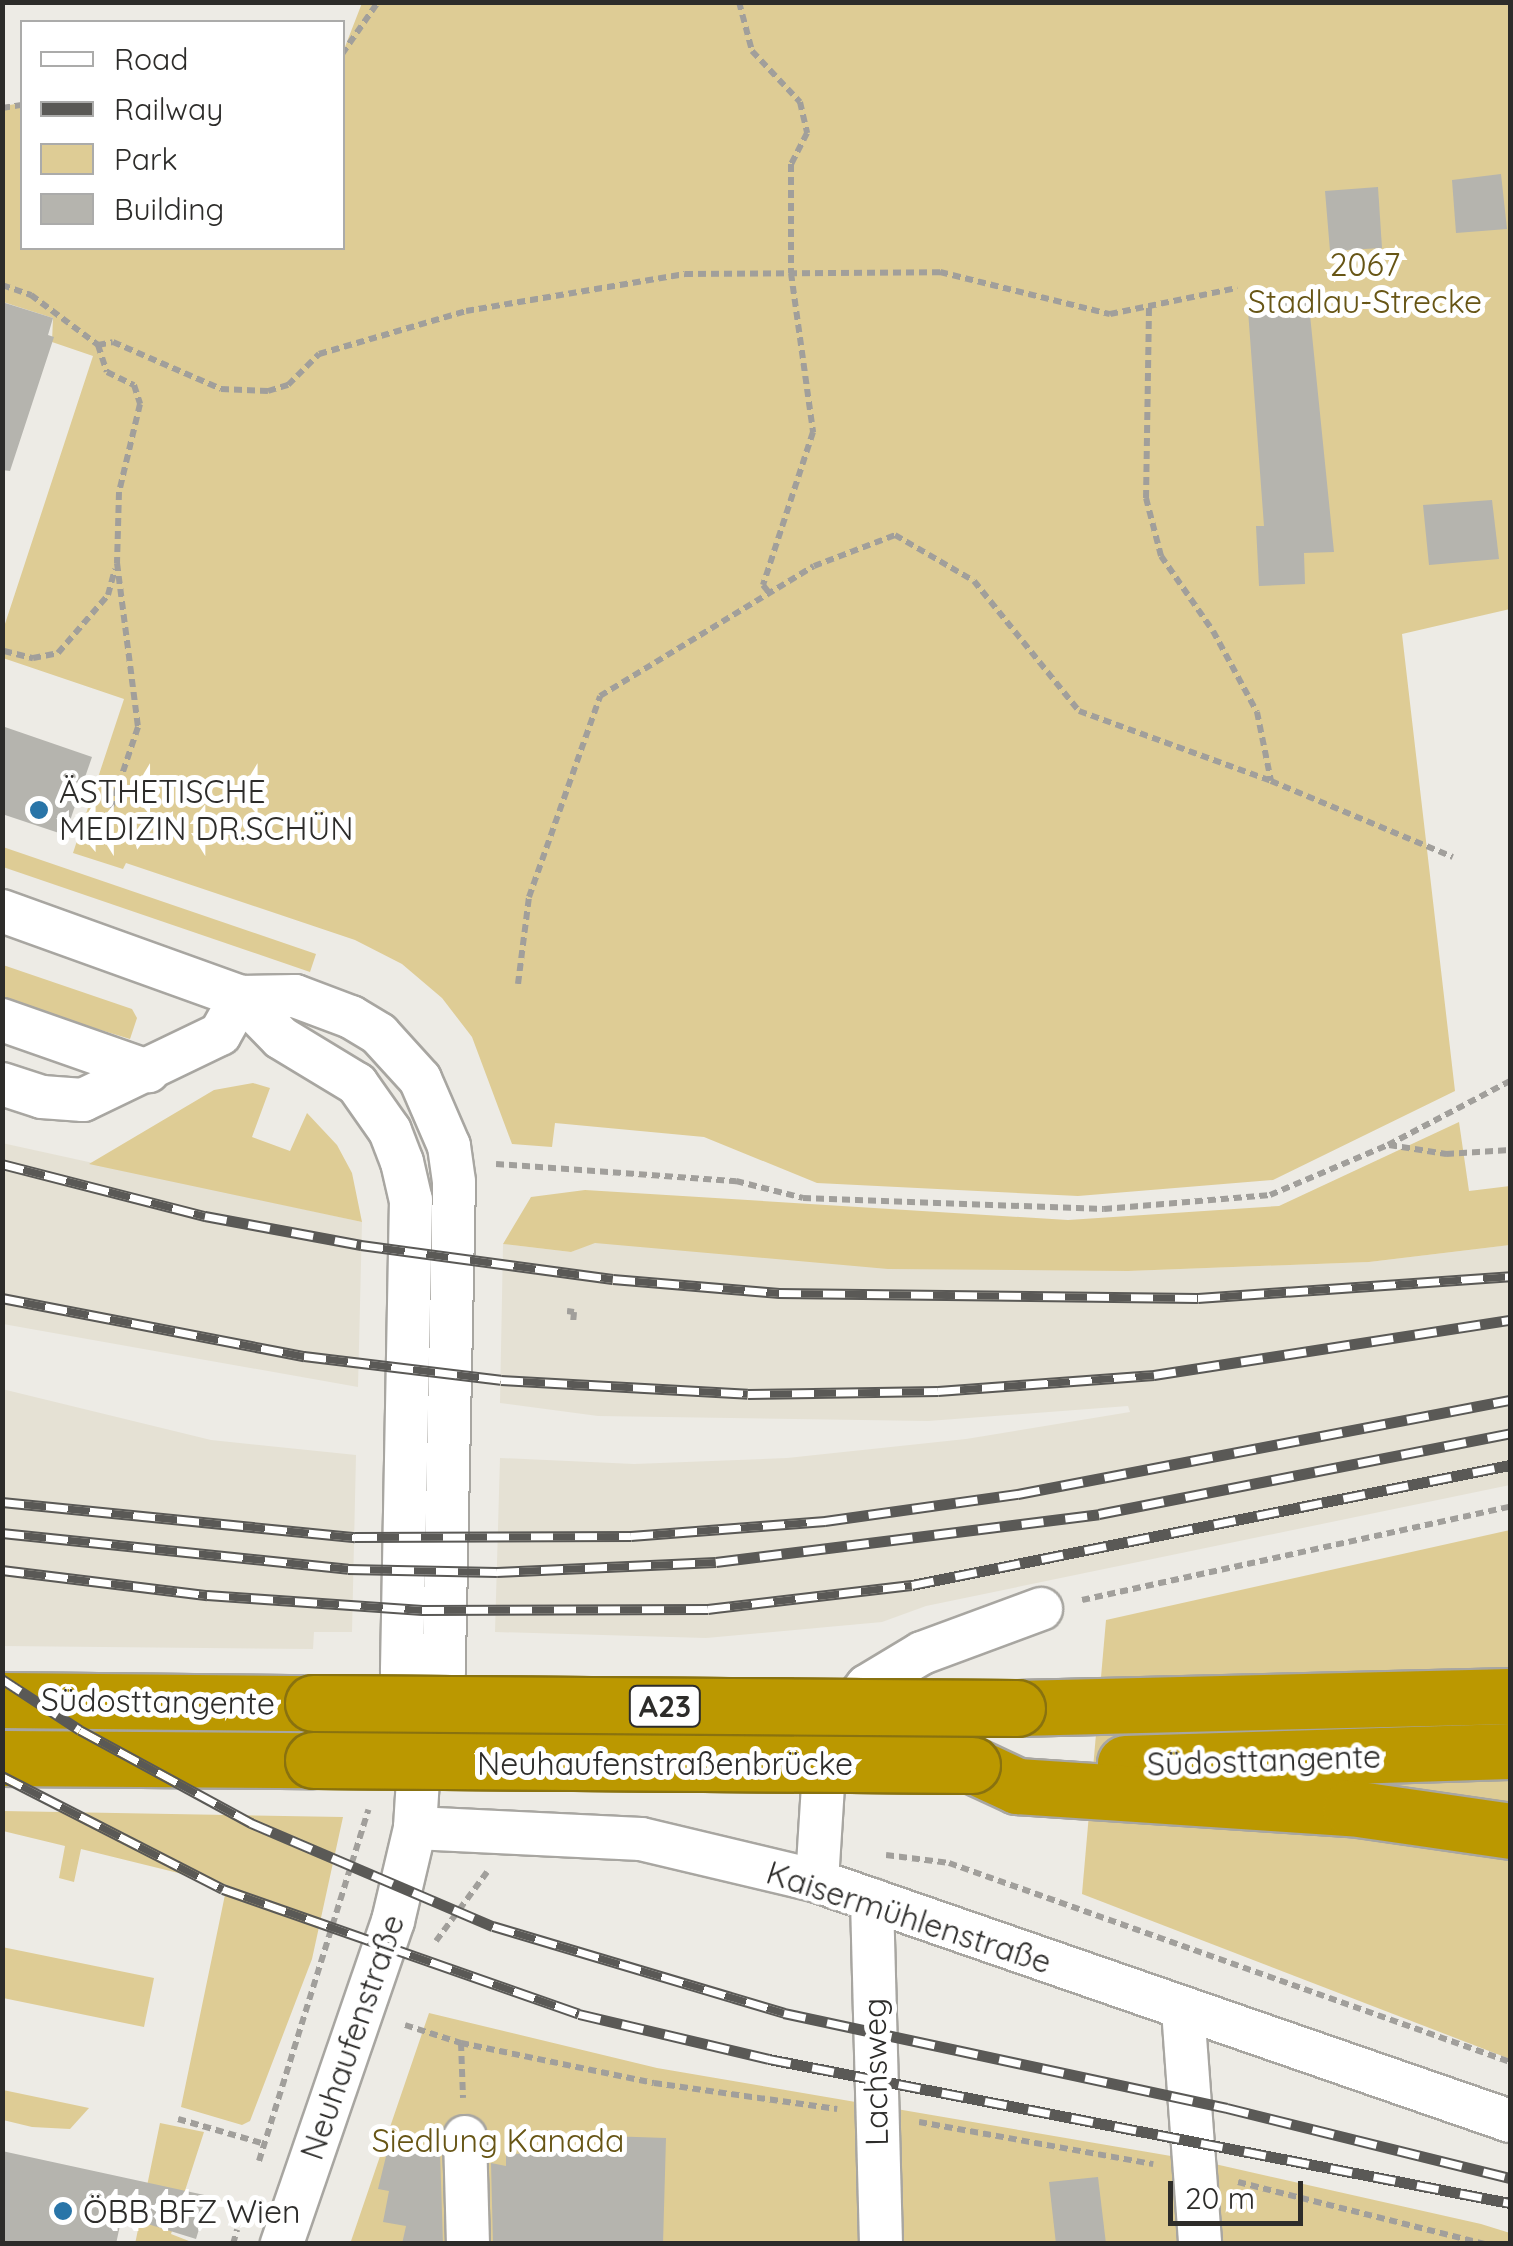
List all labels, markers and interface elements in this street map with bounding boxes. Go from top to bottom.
legend [20,20,345,250]
text: Road [114,40,188,78]
text: Railway [114,90,223,128]
text: Park [114,140,178,178]
text: Building [114,190,224,228]
park label: 2067 Stadlau-Strecke [1248,246,1482,321]
place label: ÄSTHETISCHE MEDIZIN DR.SCHÜN [59,773,354,848]
marker: ÄSTHETISCHE MEDIZIN DR.SCHÜN [28,799,50,821]
street label: Südosttangente [41,1680,275,1722]
road number: A23 [628,1681,702,1731]
street label: Südosttangente [1146,1737,1382,1783]
street label: Neuhaufenstraßenbrücke [477,1744,853,1782]
street label: Kaisermühlenstraße [762,1853,1056,1981]
street label: Neuhaufenstraße [292,1909,412,2165]
street label: Lachsweg [855,1998,895,2146]
park label: Siedlung Kanada [372,2121,624,2159]
scale bar [1173,2161,1308,2223]
text: 20 m [1185,2179,1255,2217]
place label: ÖBB BFZ Wien [83,2192,301,2230]
marker: ÖBB BFZ Wien [52,2200,74,2222]

